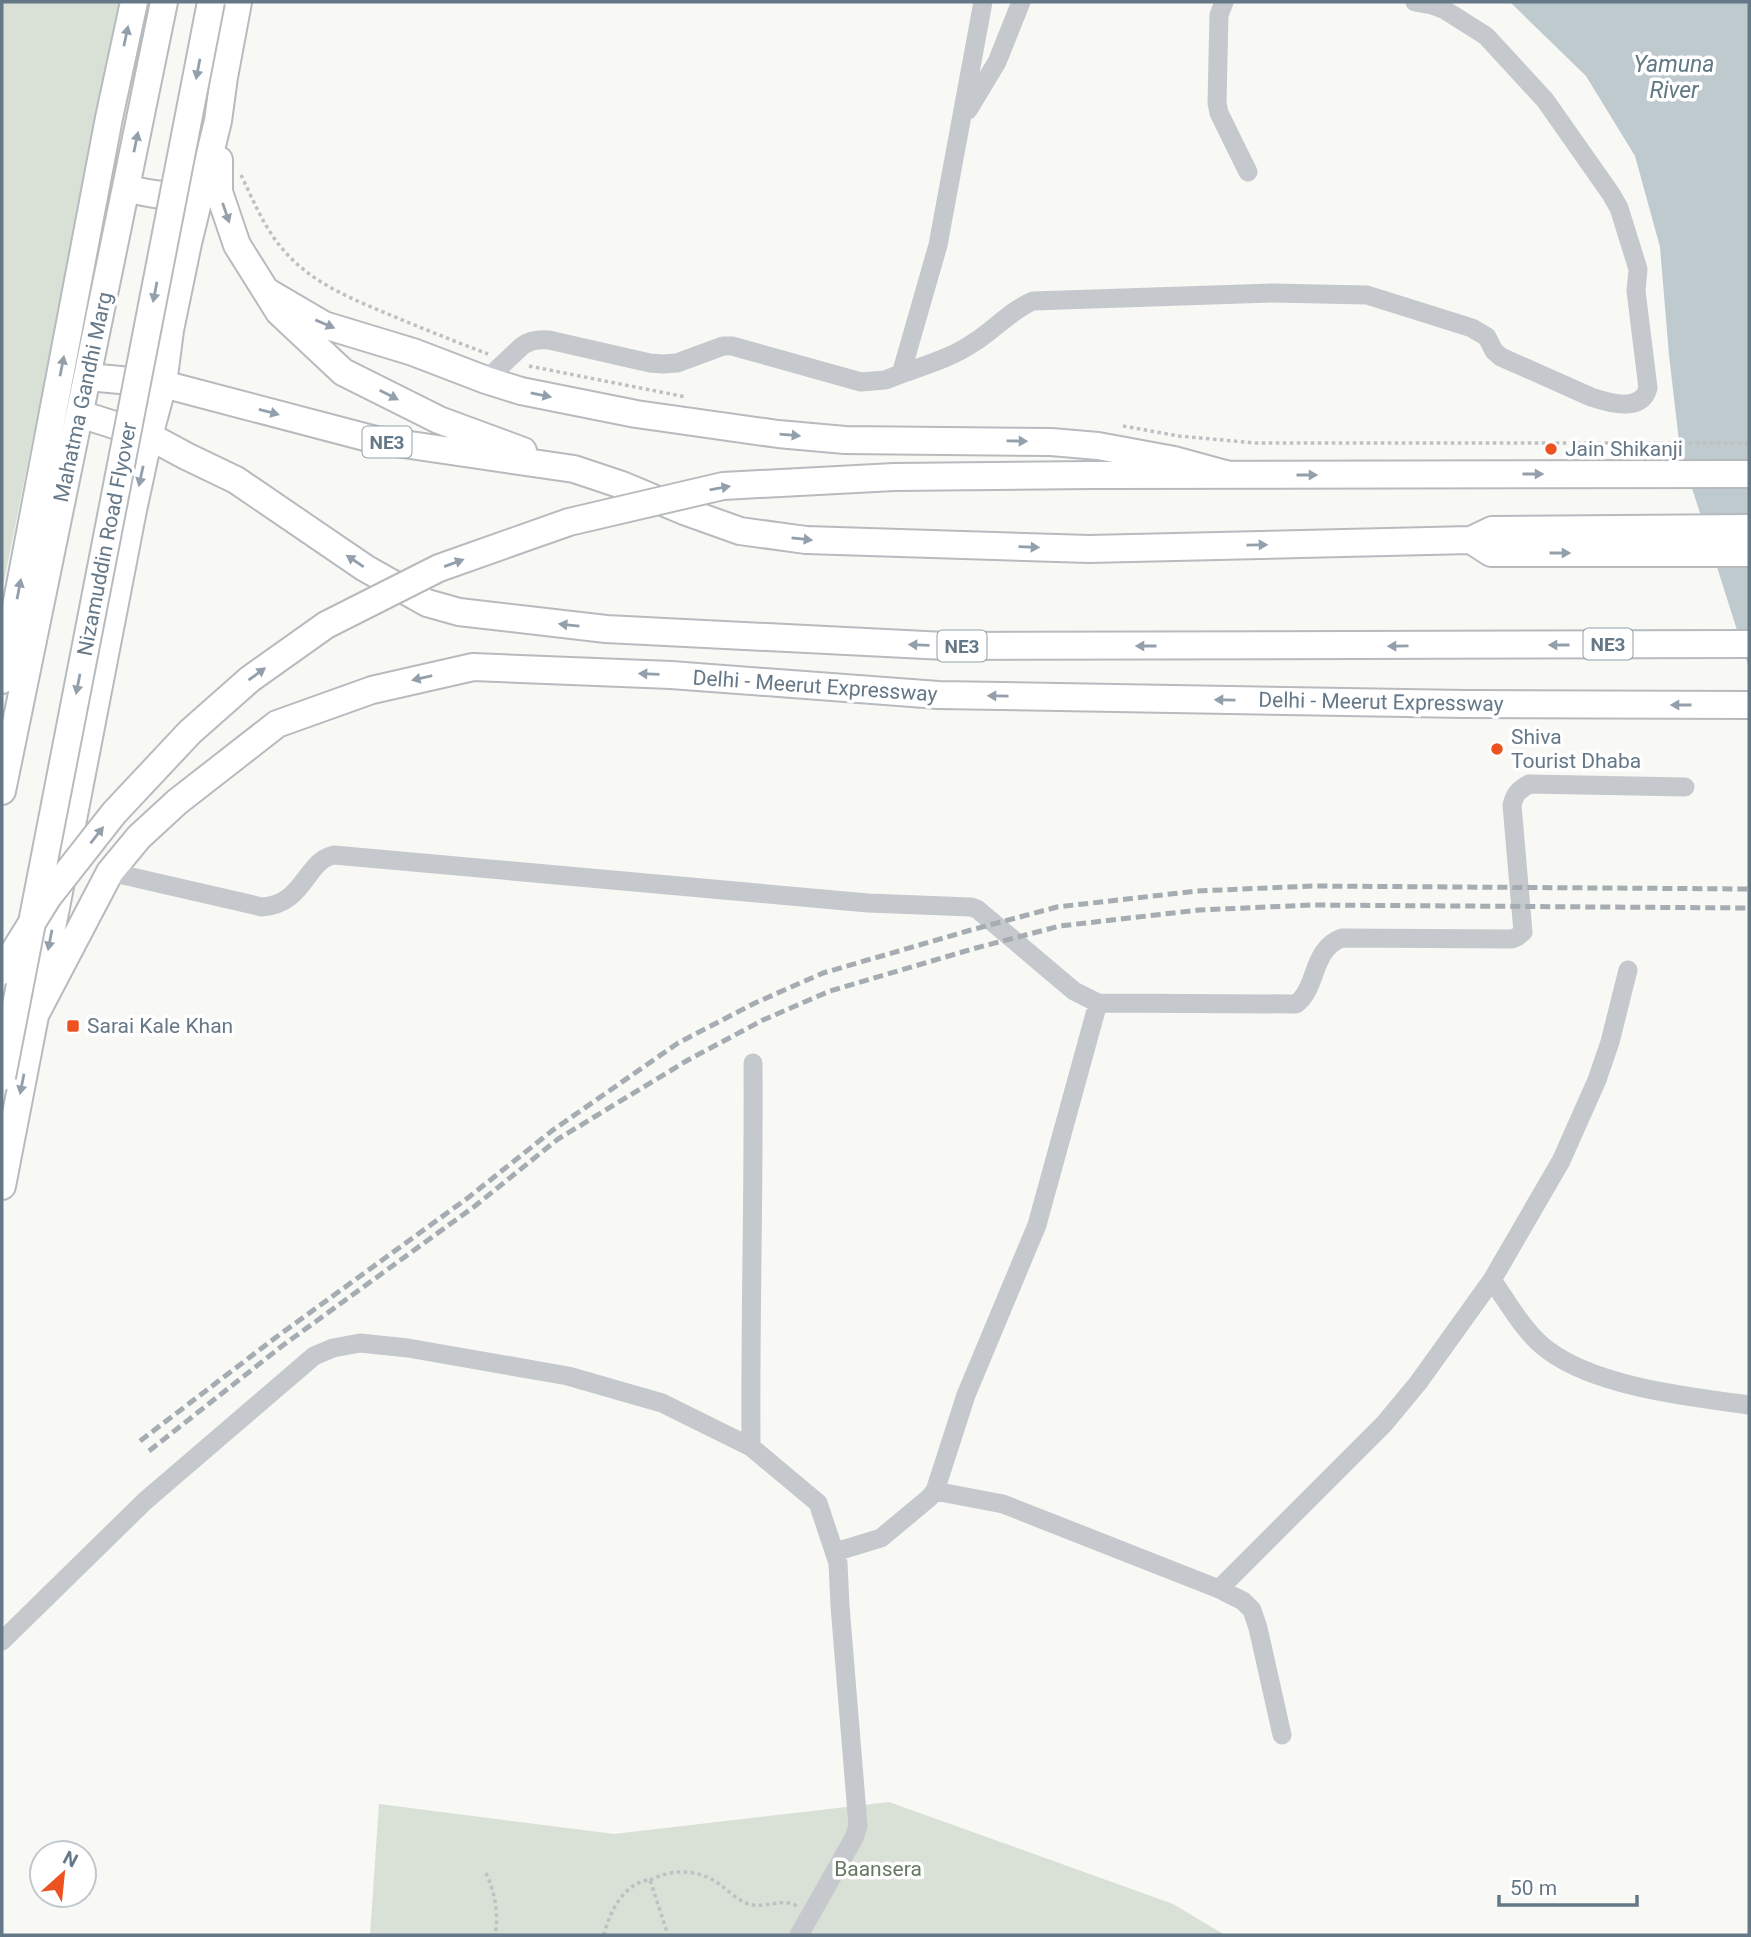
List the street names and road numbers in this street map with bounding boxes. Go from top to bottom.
street label: Mahatma Gandhi Marg [49,290,117,504]
street label: Nizamuddin Road Flyover [73,420,141,658]
road number: NE3 [362,426,412,458]
road number: NE3 [1584,628,1632,660]
road number: NE3 [937,631,986,662]
street label: Delhi - Meerut Expressway [692,665,938,707]
street label: Delhi - Meerut Expressway [1258,688,1504,716]

